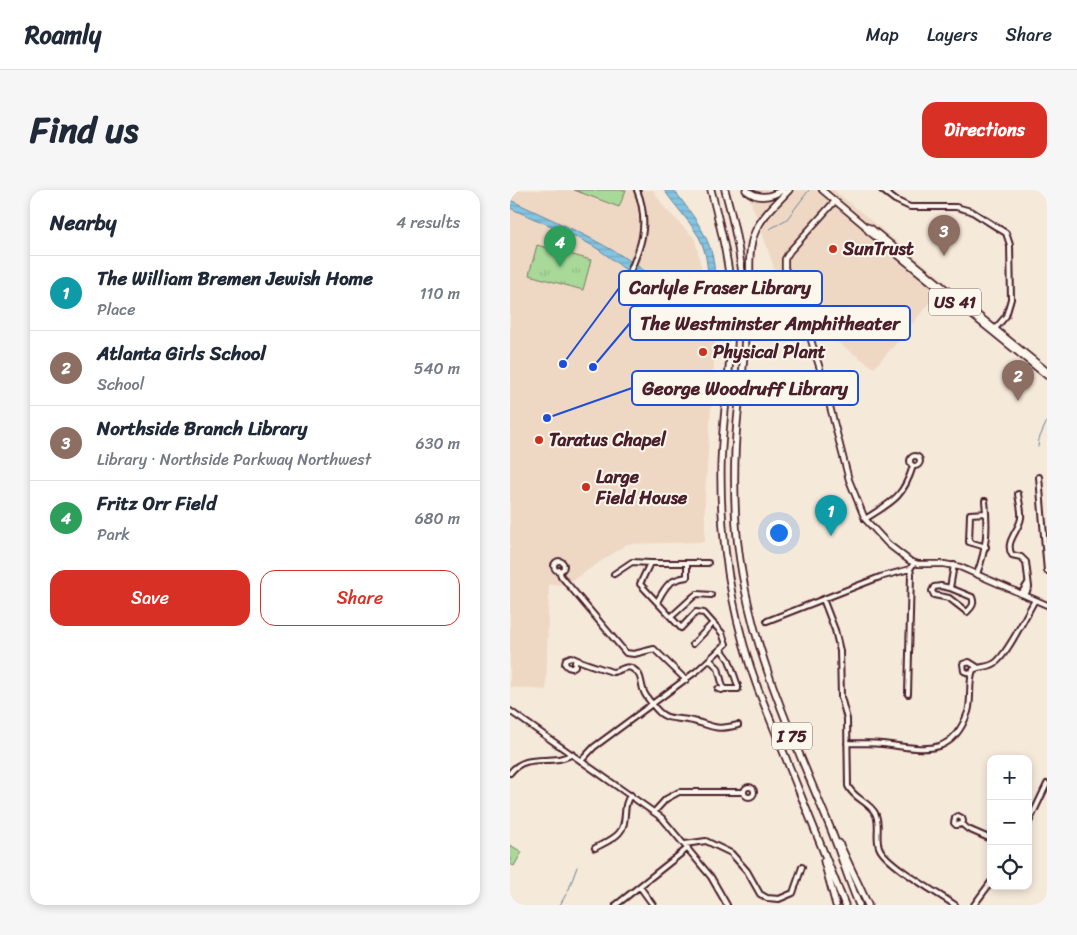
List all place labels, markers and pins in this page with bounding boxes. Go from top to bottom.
pin: 3 [928,215,960,256]
pin: 4 [544,226,576,267]
place label: SunTrust [842,233,914,265]
marker: SunTrust [827,243,839,255]
callout: Carlyle Fraser Library [619,271,822,305]
callout: The Westminster Amphitheater [630,306,910,340]
place label: Physical Plant [713,336,826,368]
marker: Physical Plant [697,346,709,358]
pin: 2 [1002,360,1034,401]
callout: George Woodruff Library [632,371,858,405]
place label: Taratus Chapel [549,424,667,456]
marker: Taratus Chapel [533,434,545,446]
place label: Large Field House [595,461,688,514]
marker: Large Field House [580,481,592,493]
pin: 1 [815,495,847,536]

